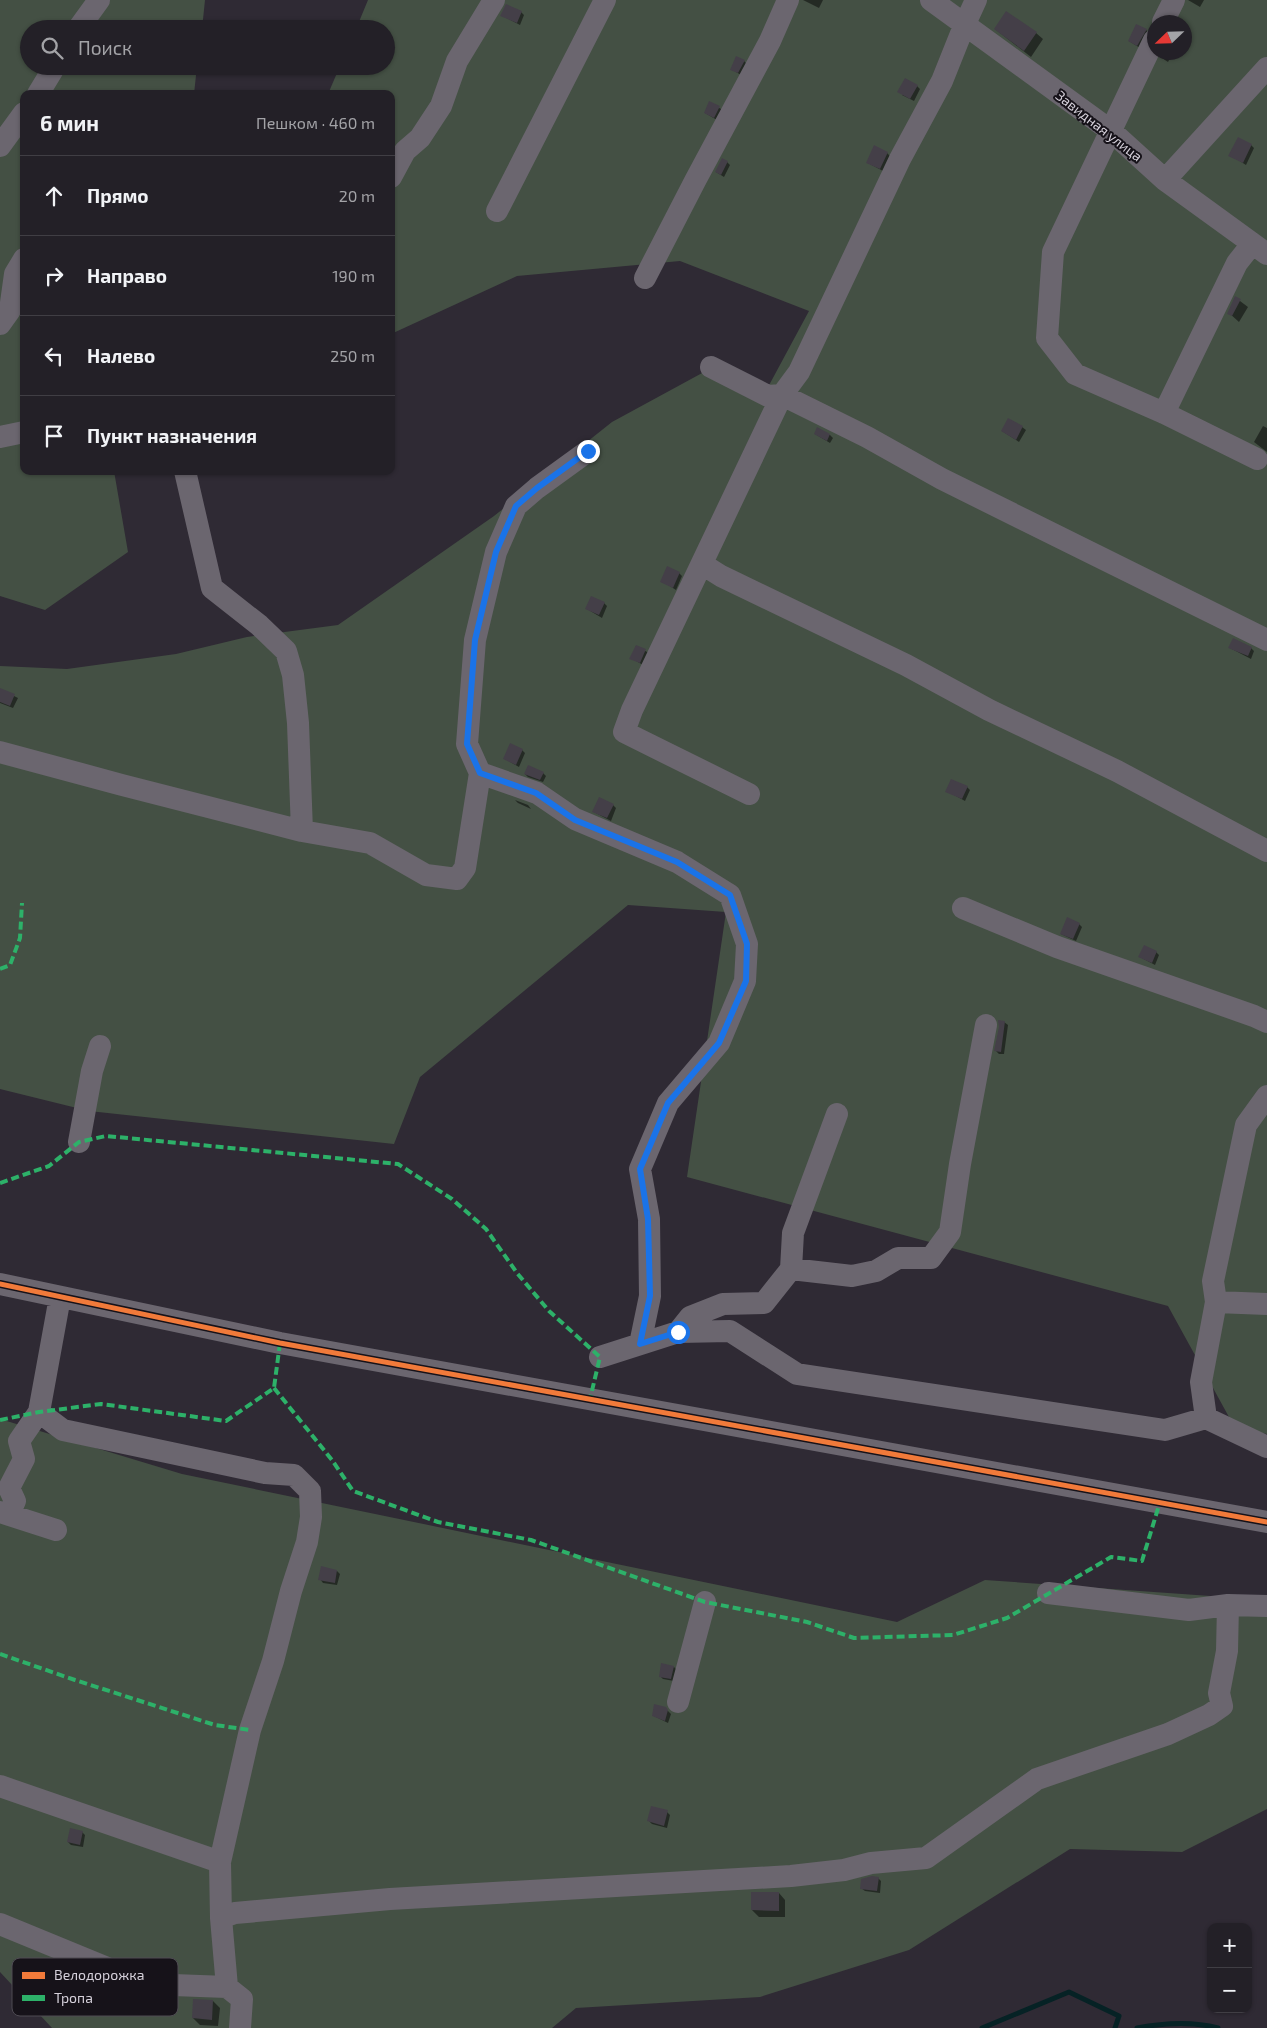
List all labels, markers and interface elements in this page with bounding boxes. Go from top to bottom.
north arrow [1147,15,1192,60]
search box [20,20,395,75]
icon: search [38,34,66,62]
text: Поиск [78,36,132,59]
street label: Завидная улица [1053,86,1146,165]
text: 6 мин [40,110,99,135]
text: Пешком · 460 m [256,113,375,132]
icon: ahead [40,182,68,210]
text: Прямо [87,184,149,207]
text: 20 m [339,186,375,205]
icon: right [40,262,68,290]
text: Направо [87,264,167,287]
text: 190 m [332,266,375,285]
icon: left [40,342,68,370]
text: Налево [87,344,155,367]
text: 250 m [330,346,375,365]
icon: arrive [40,422,68,450]
text: Пункт назначения [87,424,257,447]
route end [577,440,600,463]
route start [667,1321,690,1344]
map controls [1207,1923,1252,2013]
button: + [1207,1923,1252,1968]
legend [12,1958,178,2016]
text: Велодорожка [54,1966,144,1983]
button: − [1207,1968,1252,2013]
text: Тропа [54,1989,93,2006]

